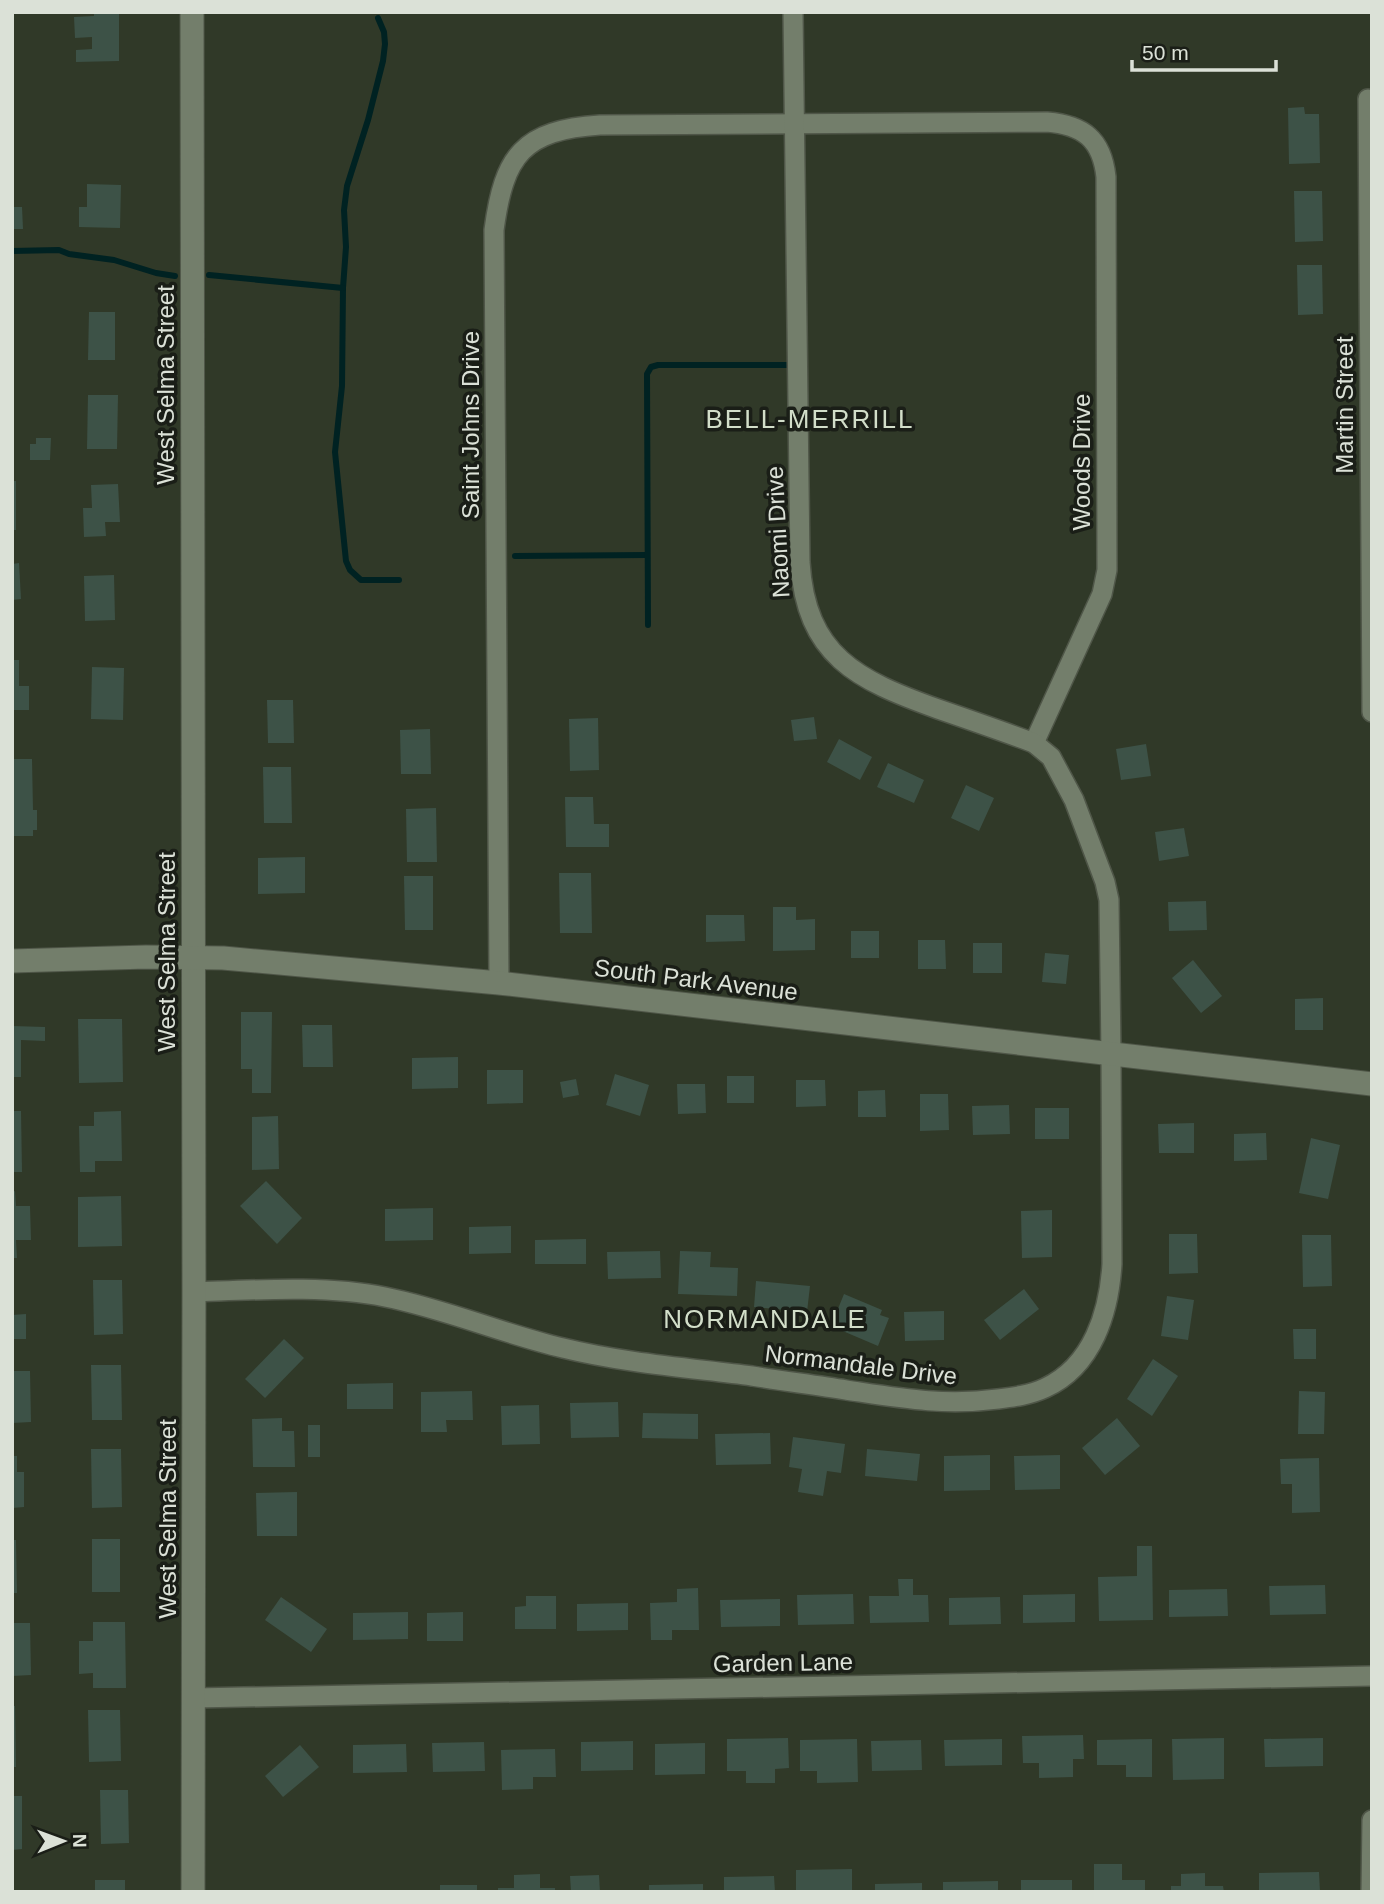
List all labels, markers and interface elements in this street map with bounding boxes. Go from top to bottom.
scale bar [1132,28,1276,72]
text: 50 m [1142,41,1189,64]
street label: West Selma Street [152,285,179,485]
street label: Saint Johns Drive [457,331,484,519]
street label: Martin Street [1331,336,1358,474]
street label: Woods Drive [1068,394,1095,530]
district label: BELL-MERRILL [706,404,914,434]
street label: Naomi Drive [761,465,794,599]
street label: West Selma Street [153,852,180,1052]
street label: South Park Avenue [593,954,799,1005]
district label: NORMANDALE [663,1304,867,1334]
street label: Normandale Drive [763,1339,959,1390]
street label: West Selma Street [154,1419,181,1619]
street label: Garden Lane [713,1648,853,1677]
north arrow [28,1806,98,1876]
text: N [69,1834,90,1848]

